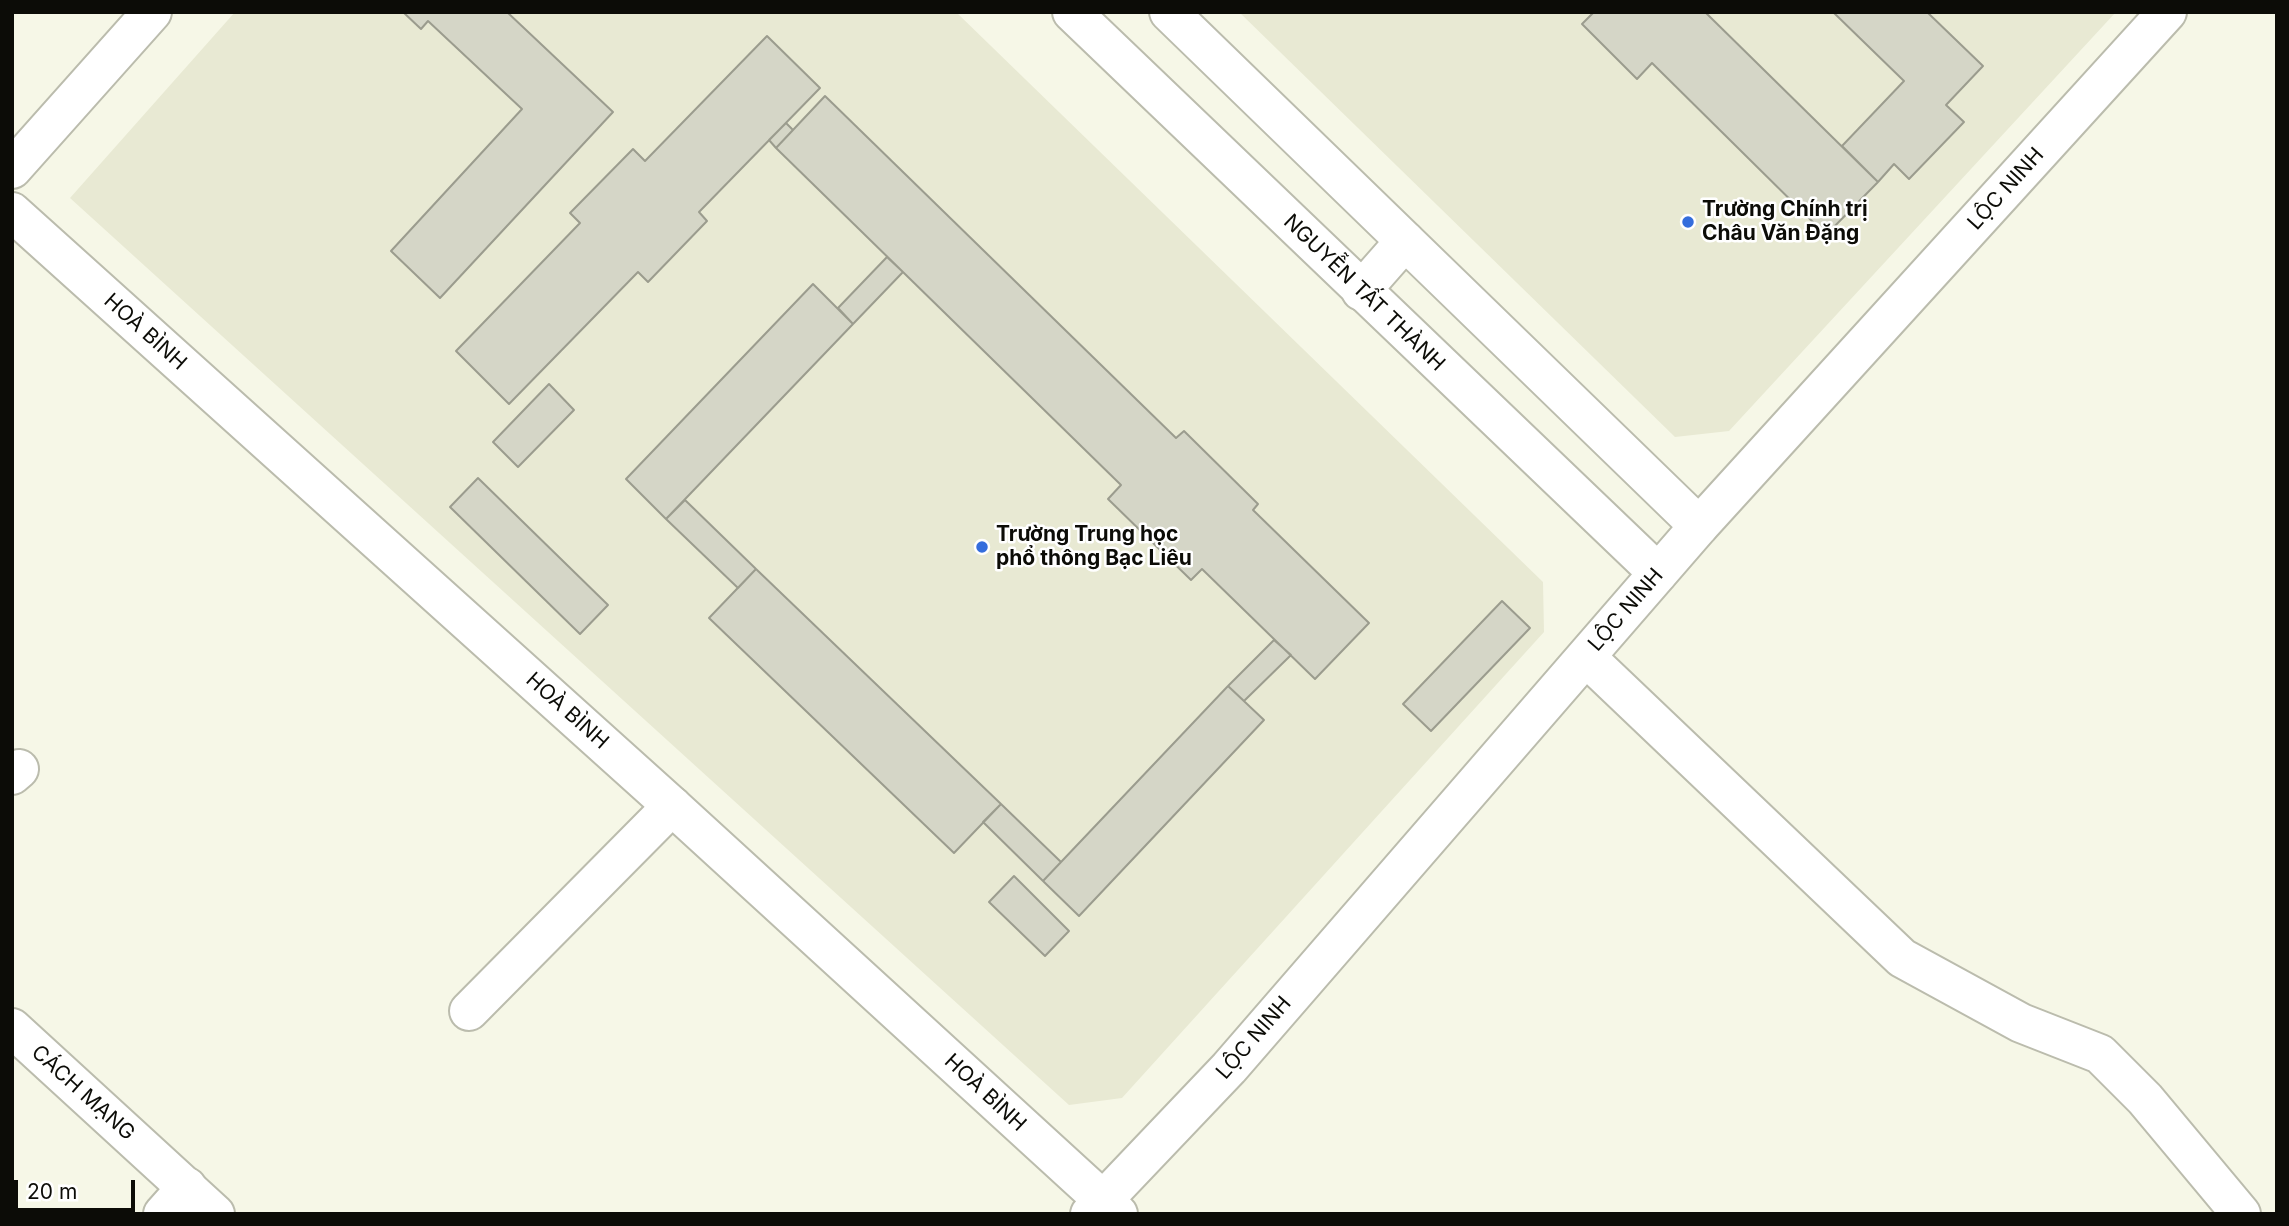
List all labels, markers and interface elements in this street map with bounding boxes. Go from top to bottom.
street label: LỘC NINH [1963,143,2049,235]
place label: Trường Chính trị Châu Văn Đặng [1702,197,1868,247]
street label: NGUYỄN TẤT THÀNH [1278,209,1450,377]
marker: Trường Chính trị Châu Văn Đặng [1680,214,1696,230]
street label: HOÀ BÌNH [99,288,191,376]
place label: Trường Trung học phổ thông Bạc Liêu [996,522,1192,572]
marker: Trường Trung học phổ thông Bạc Liêu [974,539,990,555]
street label: LỘC NINH [1583,563,1669,657]
street label: HOÀ BÌNH [521,667,613,755]
street label: LỘC NINH [1211,991,1297,1085]
street label: CÁCH MẠNG [26,1040,140,1146]
street label: HOÀ BÌNH [939,1049,1031,1137]
scale bar [18,1166,138,1210]
text: 20 m [27,1179,77,1204]

